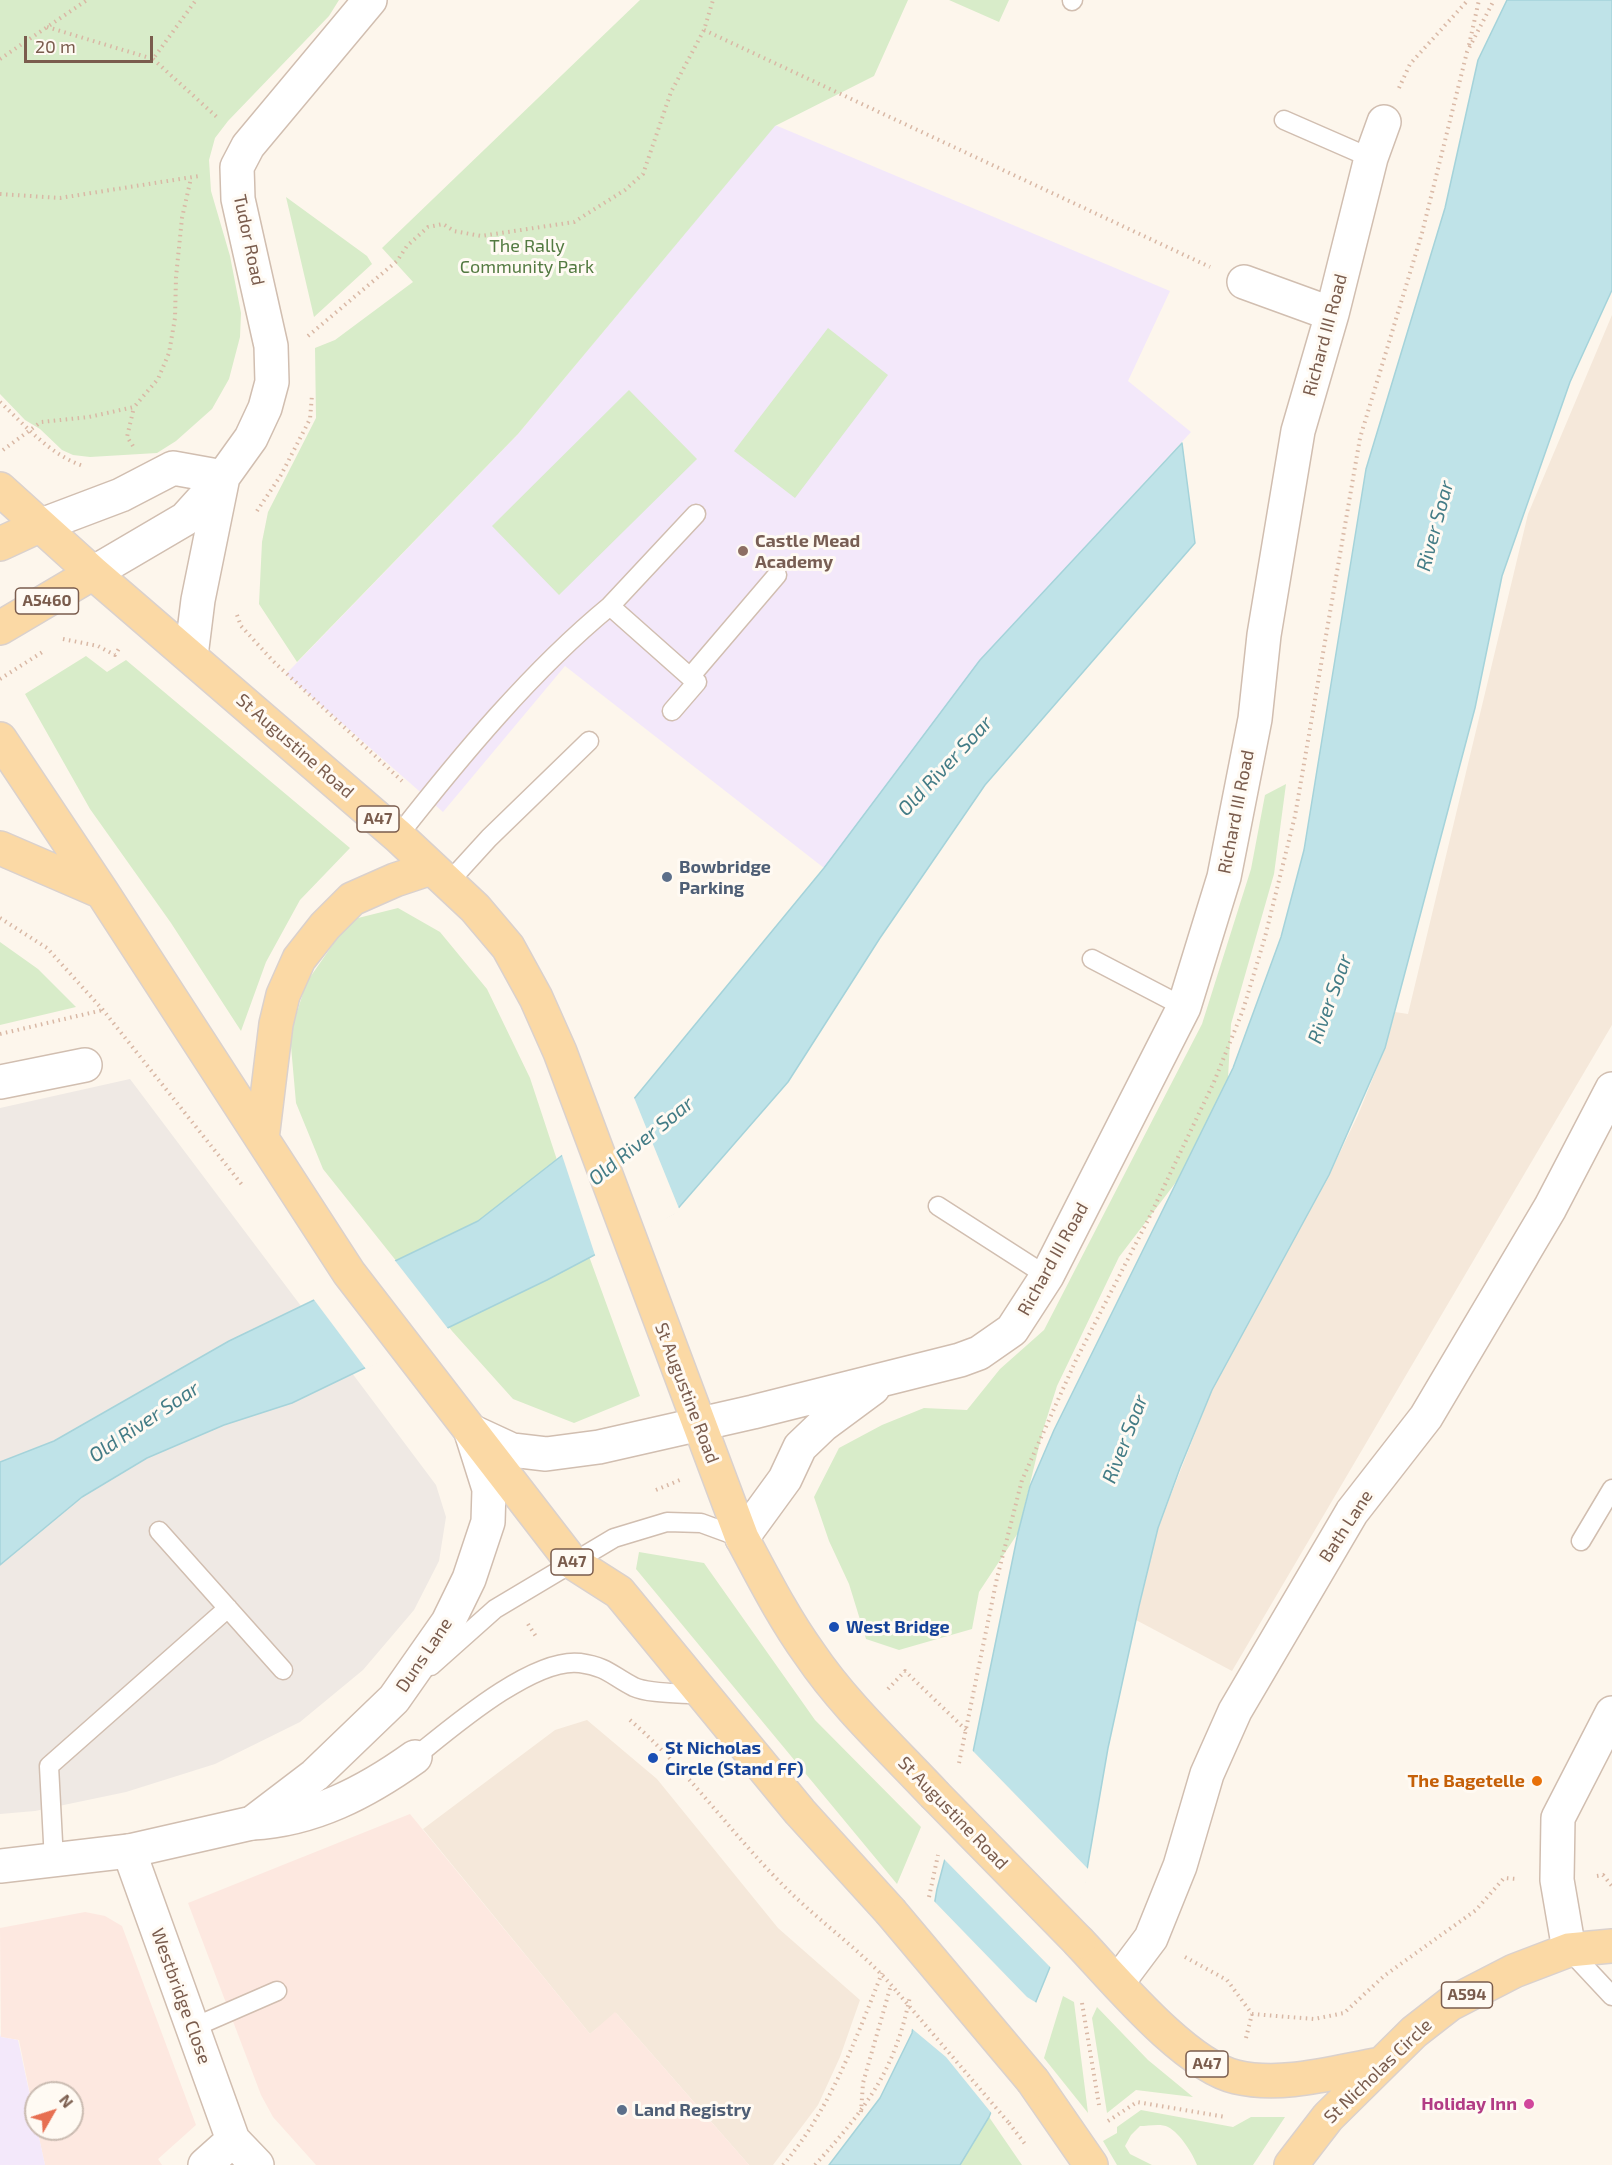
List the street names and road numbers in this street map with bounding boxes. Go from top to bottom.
street label: Tudor Road [229,193,269,287]
street label: Richard III Road [1298,271,1352,399]
road number: A5460 [15,588,78,614]
street label: St Augustine Road [232,689,358,803]
street label: Richard III Road [1213,748,1259,876]
road number: A47 [357,806,399,832]
street label: Richard III Road [1013,1199,1093,1319]
street label: St Augustine Road [650,1320,724,1466]
street label: Bath Lane [1315,1486,1377,1566]
road number: A47 [551,1549,593,1575]
street label: Duns Lane [391,1614,457,1696]
street label: St Augustine Road [894,1752,1012,1874]
street label: Westbridge Close [146,1925,216,2067]
road number: A594 [1442,1982,1492,2008]
street label: St Nicholas Circle [1320,2014,1436,2128]
road number: A47 [1186,2051,1228,2077]

